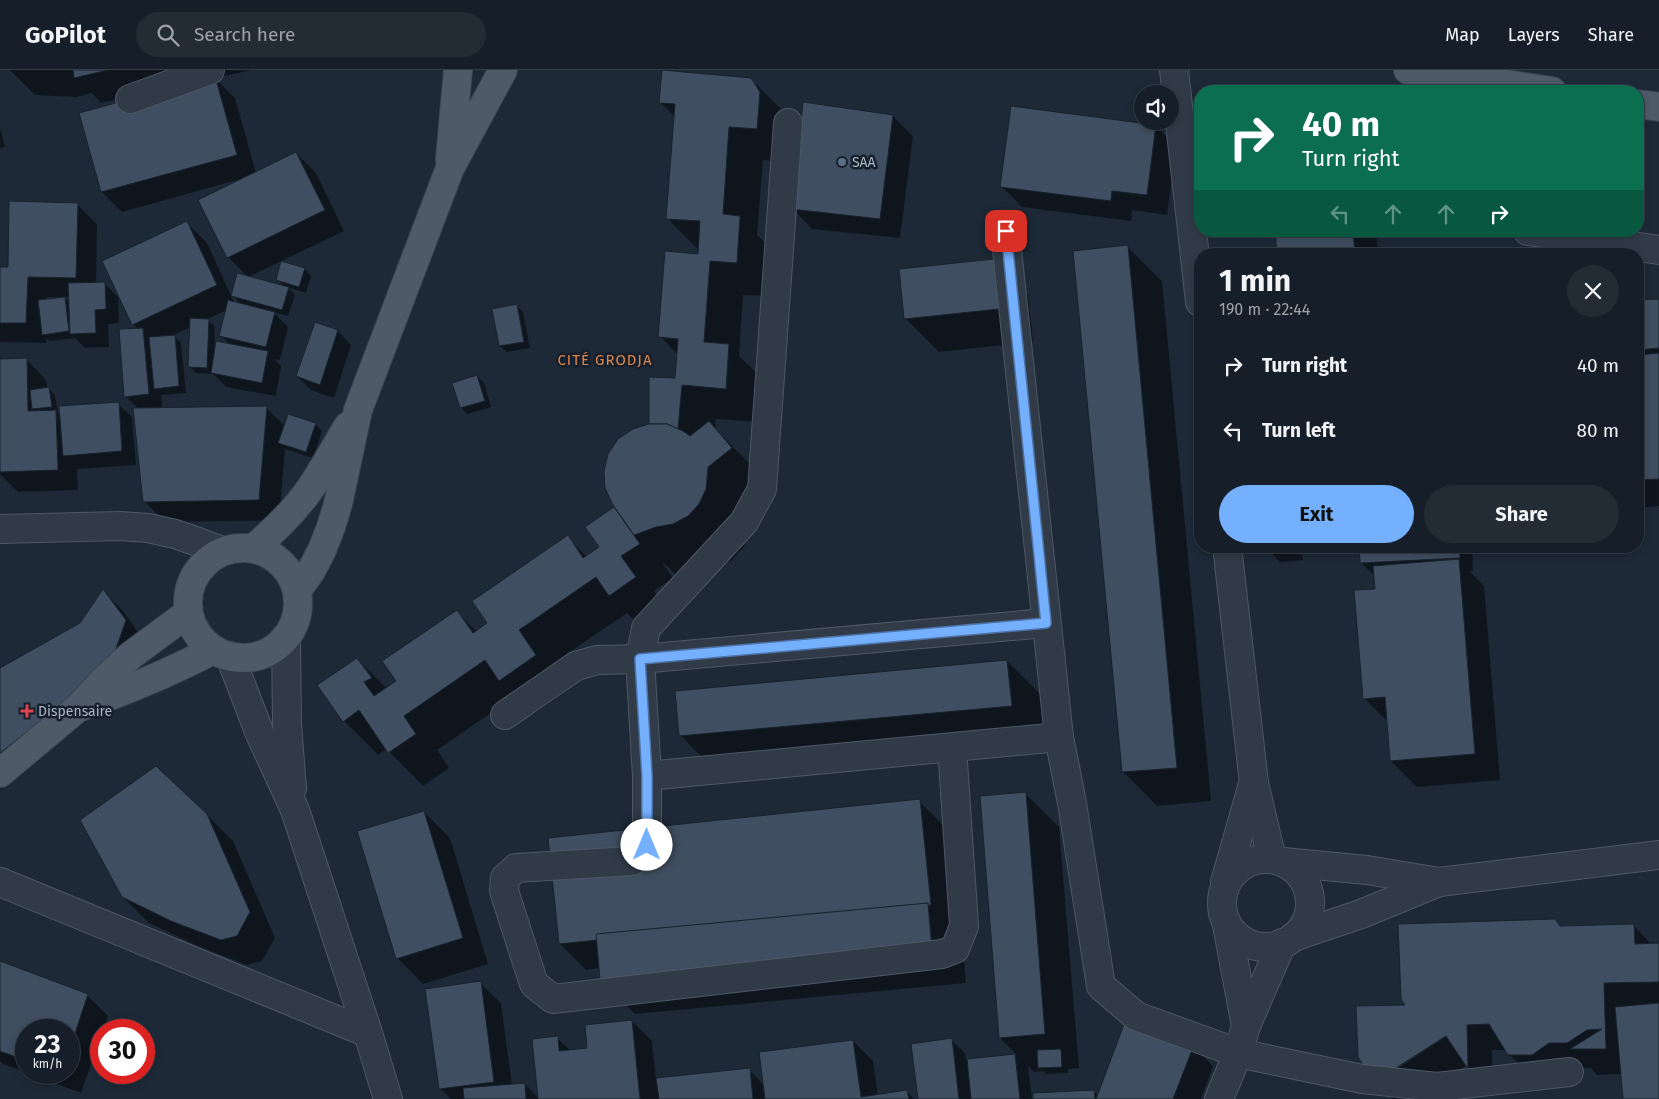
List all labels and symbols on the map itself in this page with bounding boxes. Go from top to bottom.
place label: SAA [852,154,876,171]
marker: SAA [836,156,848,168]
pin [985,210,1027,252]
district label: CITÉ GRODJA [557,351,653,369]
place label: Dispensaire [38,703,112,720]
marker: Dispensaire [20,704,34,718]
position arrow [620,818,672,870]
speed limit sign: 30 [90,1019,155,1084]

